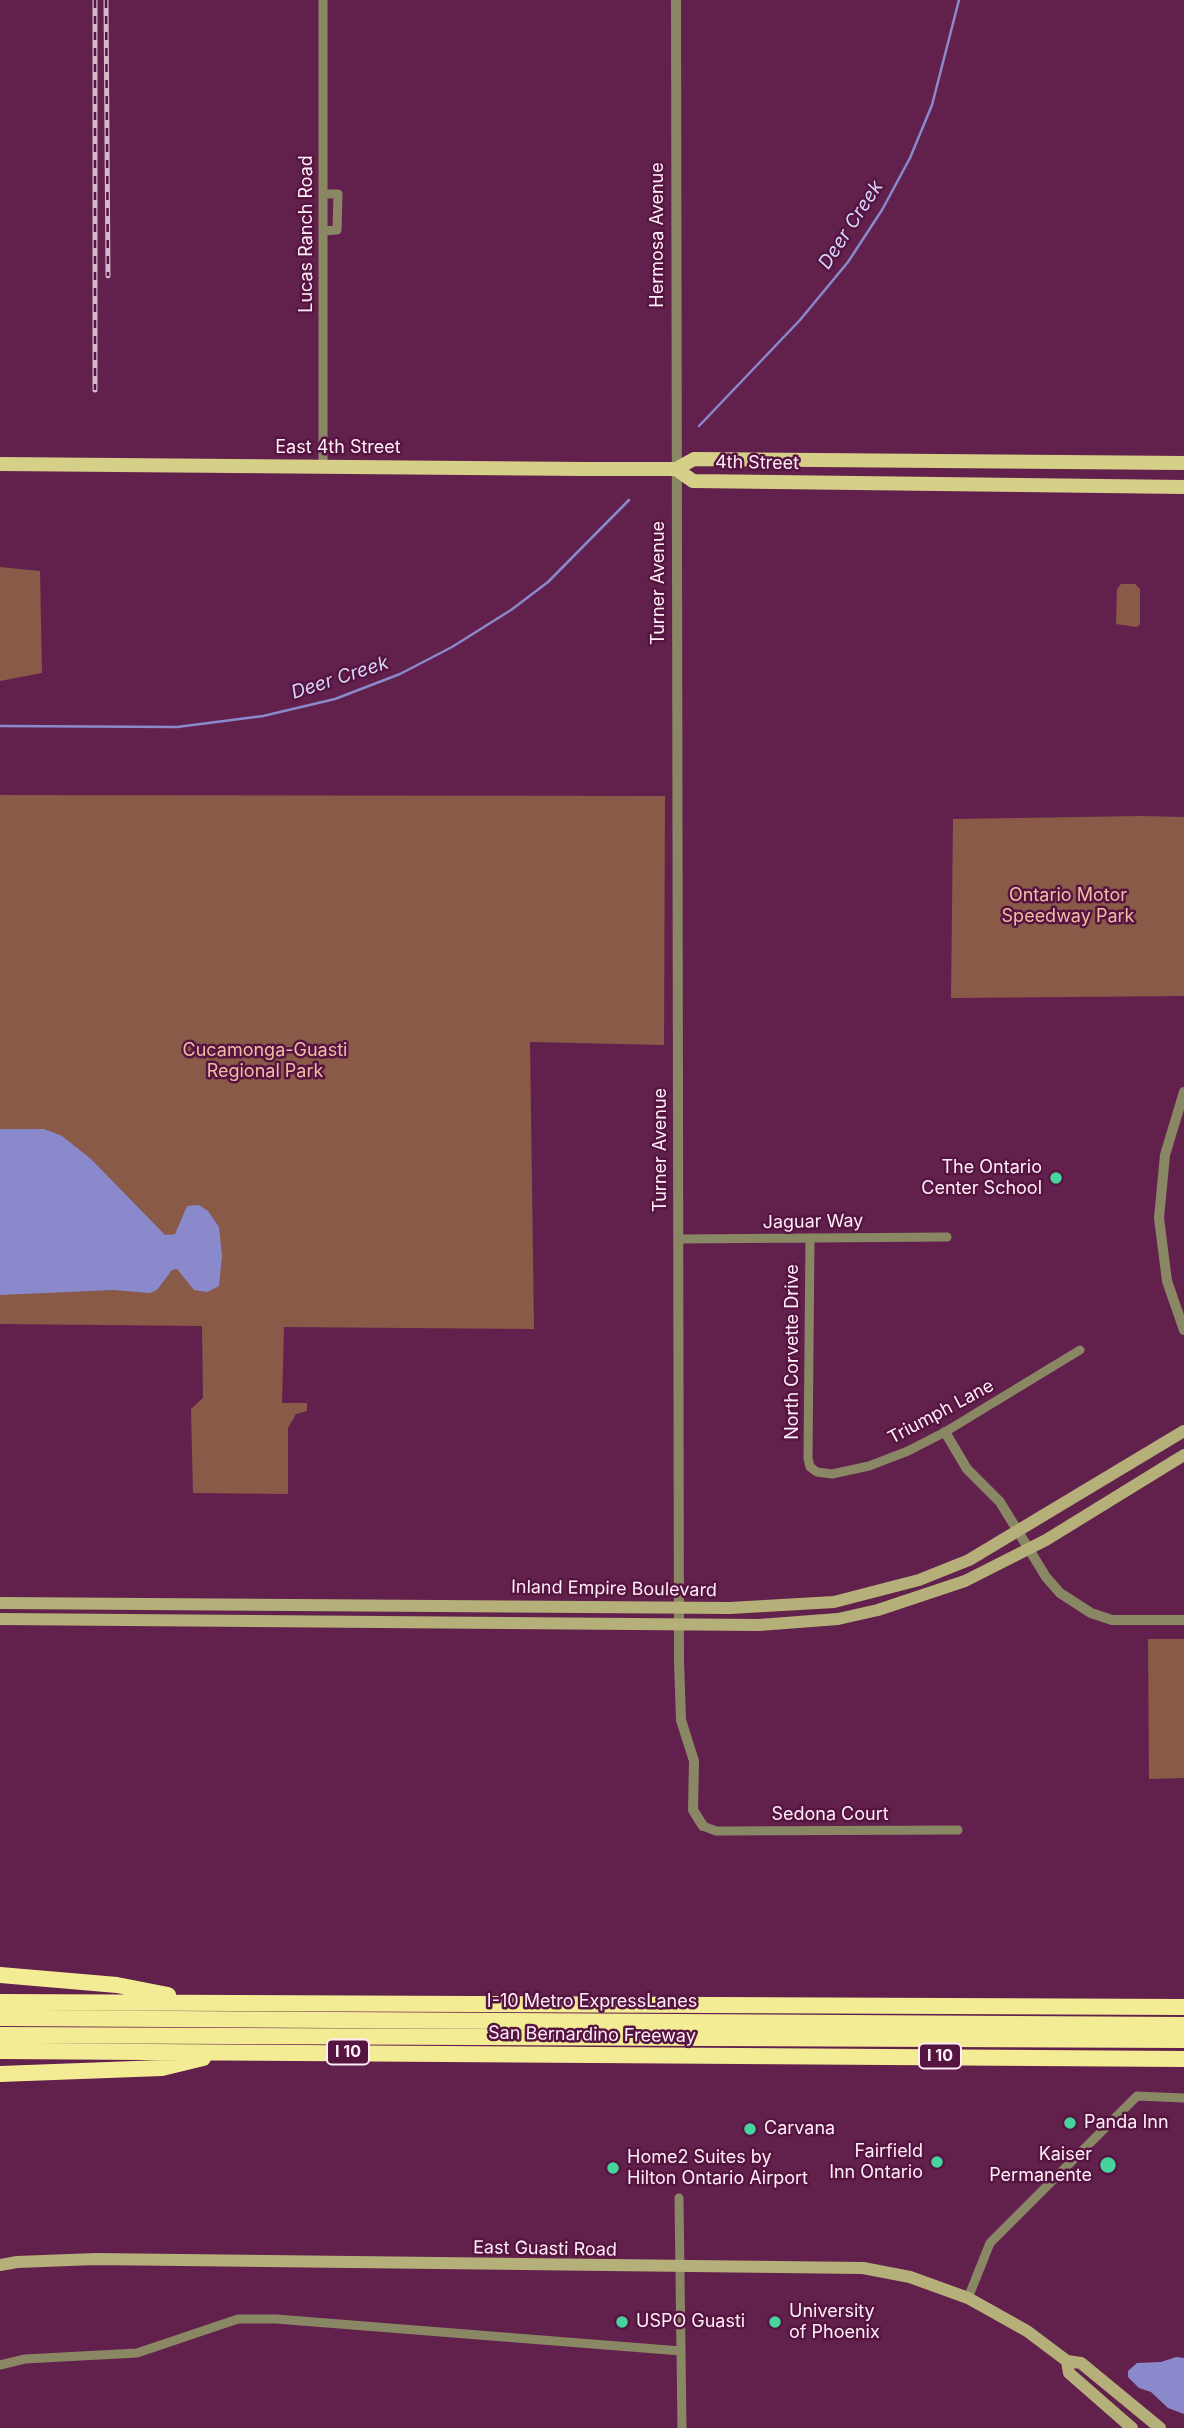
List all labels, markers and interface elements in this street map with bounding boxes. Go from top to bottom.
street label: Lucas Ranch Road [296,155,318,313]
street label: Hermosa Avenue [647,162,669,308]
water label: Deer Creek [814,176,888,274]
street label: East 4th Street [275,437,401,459]
street label: 4th Street [715,451,799,475]
street label: Turner Avenue [648,521,670,645]
water label: Deer Creek [288,652,392,704]
park label: Ontario Motor Speedway Park [1002,885,1134,928]
park label: Cucamonga-Guasti Regional Park [183,1040,347,1082]
street label: Turner Avenue [650,1088,672,1212]
place label: The Ontario Center School [921,1157,1042,1200]
marker: The Ontario Center School [1048,1170,1064,1186]
street label: Jaguar Way [762,1210,864,1234]
street label: North Corvette Drive [782,1264,804,1440]
street label: Triumph Lane [884,1375,998,1449]
street label: Inland Empire Boulevard [511,1576,717,1602]
street label: Sedona Court [771,1804,889,1826]
street label: I-10 Metro ExpressLanes [487,1991,697,2013]
street label: San Bernardino Freeway [488,2022,696,2048]
road number: I 10 [327,2040,369,2064]
road number: I 10 [919,2044,961,2068]
place label: Panda Inn [1084,2112,1169,2134]
marker: Panda Inn [1062,2115,1078,2131]
place label: Carvana [764,2118,835,2140]
marker: Carvana [742,2121,758,2137]
place label: Fairfield Inn Ontario [829,2141,923,2184]
place label: Kaiser Permanente [989,2144,1092,2186]
place label: Home2 Suites by Hilton Ontario Airport [627,2147,808,2190]
marker: Fairfield Inn Ontario [929,2154,945,2170]
marker: Kaiser Permanente [1098,2155,1118,2175]
marker: Home2 Suites by Hilton Ontario Airport [605,2160,621,2176]
street label: East Guasti Road [473,2237,617,2261]
place label: University of Phoenix [789,2301,880,2344]
place label: USPO Guasti [636,2311,745,2333]
marker: USPO Guasti [614,2314,630,2330]
marker: University of Phoenix [767,2314,783,2330]

